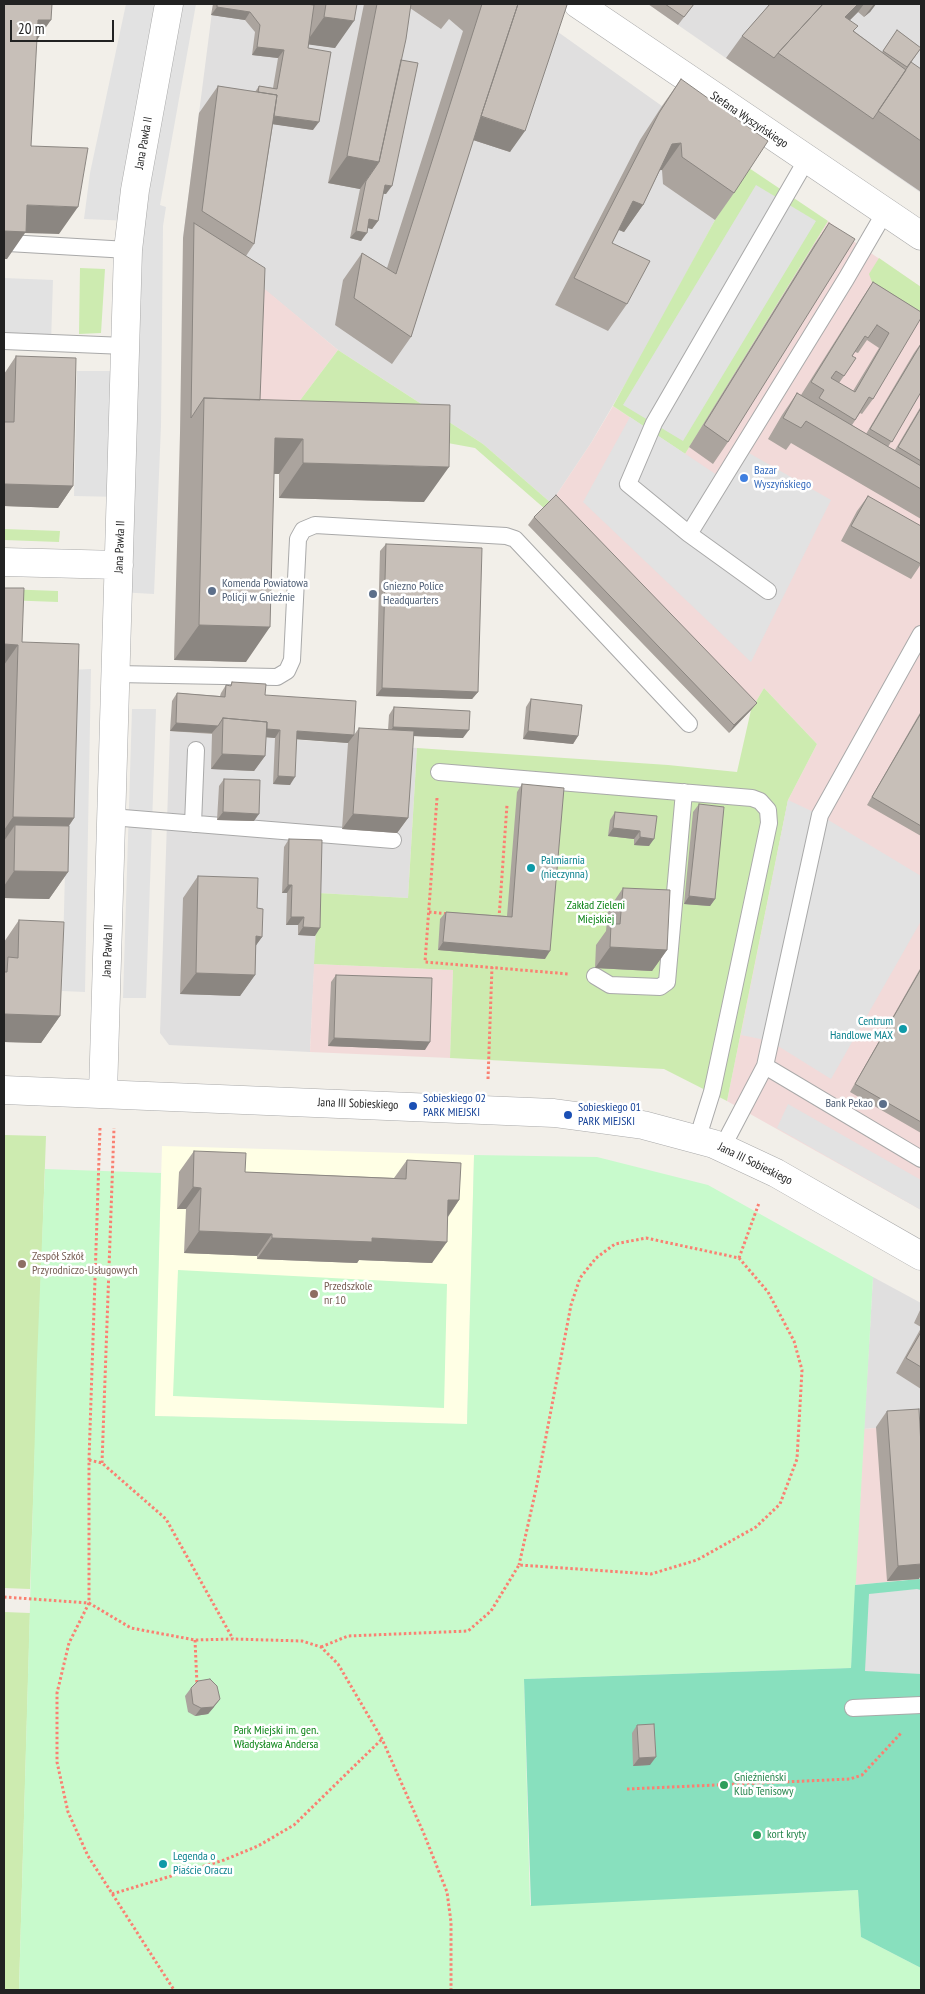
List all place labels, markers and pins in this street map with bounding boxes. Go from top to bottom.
place label: Bazar Wyszyńskiego [754,464,811,492]
marker: Bazar Wyszyńskiego [738,472,750,484]
place label: Komenda Powiatowa Policji w Gnieźnie [222,577,308,605]
place label: Gniezno Police Headquarters [383,580,444,608]
marker: Komenda Powiatowa Policji w Gnieźnie [206,585,218,597]
marker: Gniezno Police Headquarters [367,588,379,600]
place label: Palmiarnia (nieczynna) [541,854,588,882]
marker: Palmiarnia (nieczynna) [525,862,537,874]
place label: Centrum Handlowe MAX [830,1015,893,1043]
marker: Centrum Handlowe MAX [897,1023,909,1035]
place label: Sobieskiego 02 PARK MIEJSKI [423,1092,486,1120]
place label: Bank Pekao [825,1097,873,1111]
marker: Bank Pekao [877,1098,889,1110]
marker: Sobieskiego 02 PARK MIEJSKI [407,1100,419,1112]
place label: Sobieskiego 01 PARK MIEJSKI [578,1101,641,1129]
marker: Sobieskiego 01 PARK MIEJSKI [562,1109,574,1121]
place label: Zespół Szkół Przyrodniczo-Usługowych [32,1250,137,1278]
marker: Zespół Szkół Przyrodniczo-Usługowych [16,1258,28,1270]
place label: Przedszkole nr 10 [324,1280,373,1308]
marker: Przedszkole nr 10 [308,1288,320,1300]
place label: Gnieźnieński Klub Tenisowy [734,1771,793,1799]
marker: Gnieźnieński Klub Tenisowy [718,1779,730,1791]
place label: kort kryty [767,1828,806,1842]
marker: kort kryty [751,1829,763,1841]
place label: Legenda o Piaście Oraczu [173,1850,233,1878]
marker: Legenda o Piaście Oraczu [157,1858,169,1870]

